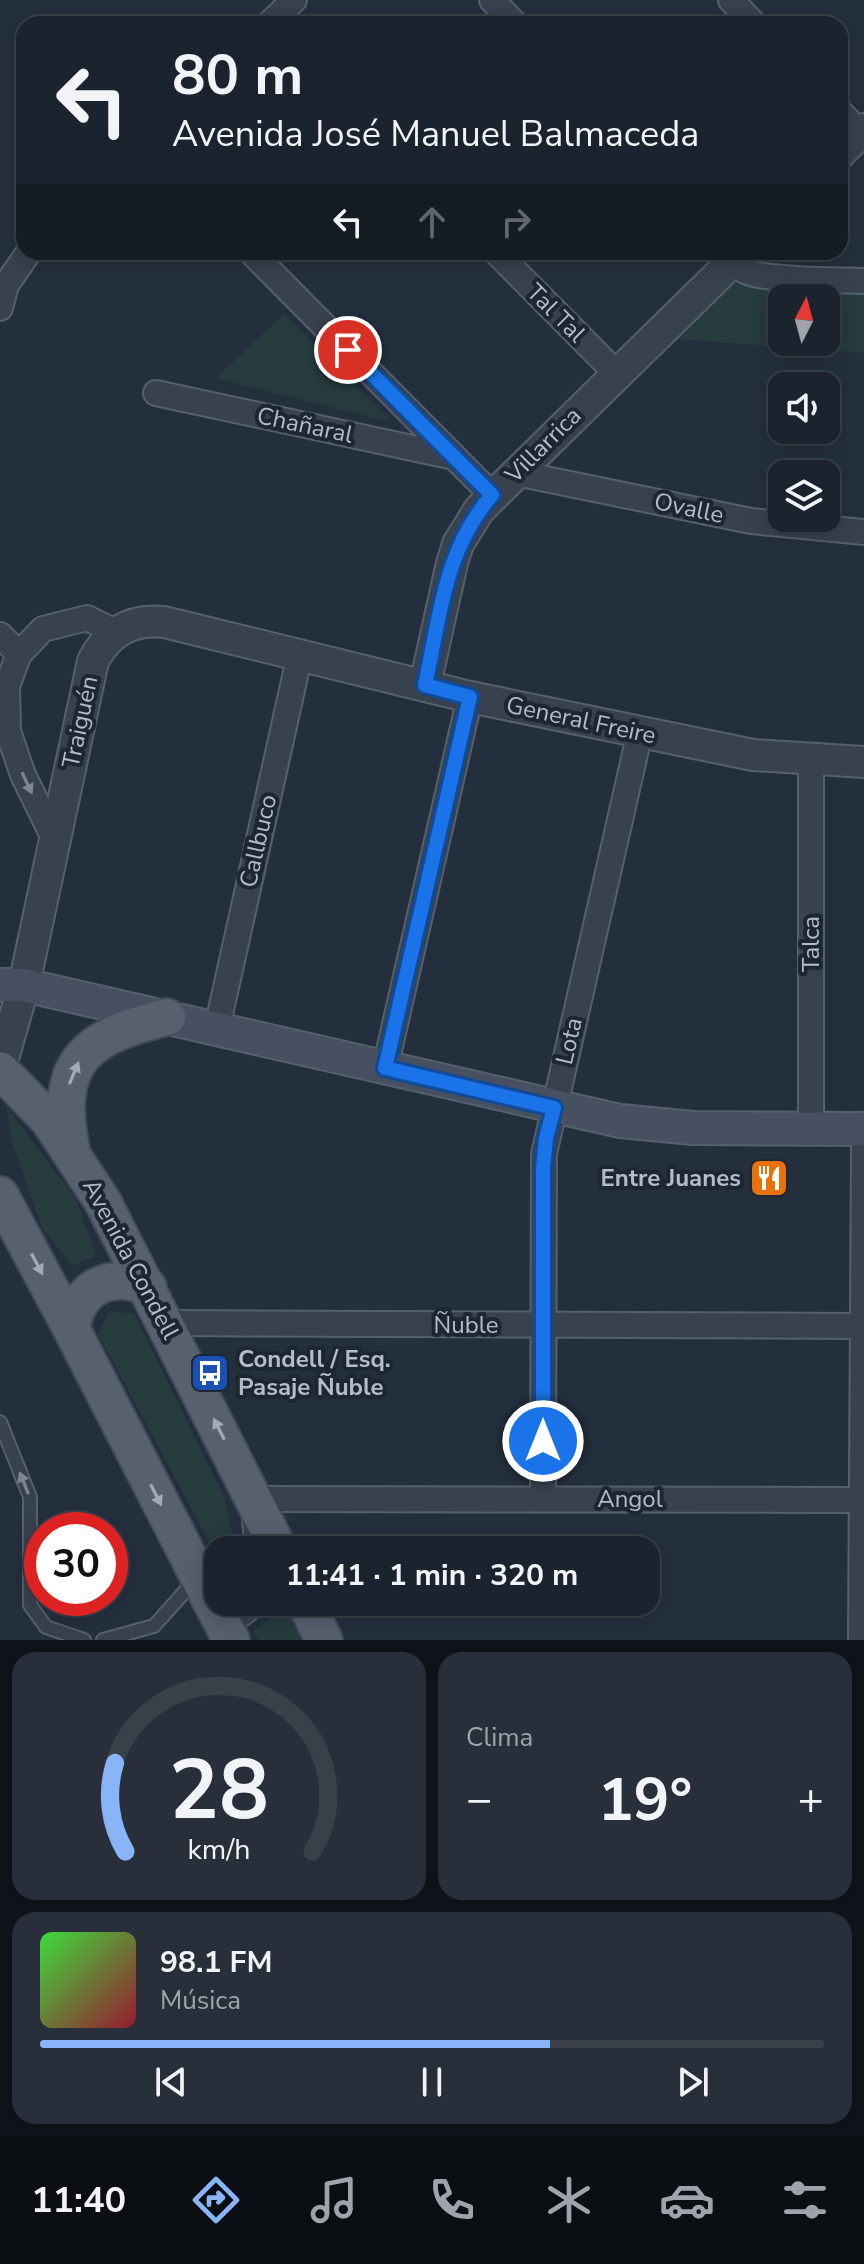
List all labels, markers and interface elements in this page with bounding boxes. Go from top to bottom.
text: 80 m [172,37,303,114]
icon: left [40,48,144,152]
text: Avenida José Manuel Balmaceda [172,110,699,159]
icon: left [326,200,370,244]
icon: ahead [410,200,454,244]
icon: right [494,200,538,244]
street label: Tal Tal [520,277,592,349]
north arrow [768,284,840,356]
map controls [768,284,840,532]
pin [314,316,382,384]
icon: arrive [326,328,370,372]
button: sound [768,372,840,444]
street label: Chañaral [254,399,356,451]
street label: Villarrica [497,400,588,491]
button: layers [768,460,840,532]
street label: Ovalle [651,485,727,531]
street label: Traiguén [55,673,105,771]
street label: General Freire [503,689,659,751]
one-way arrow [20,771,34,795]
street label: Callbuco [232,791,284,891]
street label: Talca [795,916,827,972]
street label: Lota [548,1014,590,1068]
one-way arrow [67,1062,80,1085]
restaurant icon: Entre Juanes [748,1157,790,1199]
place label: Entre Juanes [600,1162,741,1194]
street label: Avenida Condell [75,1173,187,1345]
one-way arrow [30,1253,44,1275]
street label: Ñuble [434,1309,498,1341]
place label: Condell / Esq. Pasaje Ñuble [238,1343,391,1403]
bus stop icon: Condell / Esq. Pasaje Ñuble [189,1352,231,1394]
position arrow [501,1399,585,1483]
one-way arrow [212,1417,225,1440]
one-way arrow [17,1471,30,1495]
street label: Angol [597,1483,663,1515]
one-way arrow [150,1484,163,1507]
speed limit sign: 30 [24,1512,128,1616]
text: 11:41 · 1 min · 320 m [286,1555,578,1596]
text: Clima [466,1720,533,1755]
text: 28 [169,1734,269,1847]
text: 19° [598,1759,692,1841]
text: − [466,1770,492,1830]
text: + [798,1770,824,1830]
text: km/h [188,1830,250,1869]
text: 98.1 FM [160,1942,272,1983]
text: Música [160,1983,241,2018]
icon: previous [149,2060,193,2104]
icon: pause [410,2060,454,2104]
icon: next [671,2060,715,2104]
icon: directions [188,2172,244,2228]
icon: music [306,2172,362,2228]
icon: phone [424,2172,480,2228]
icon: climate [541,2172,597,2228]
icon: car [659,2172,715,2228]
icon: filters [777,2172,833,2228]
text: 11:40 [31,2176,126,2225]

